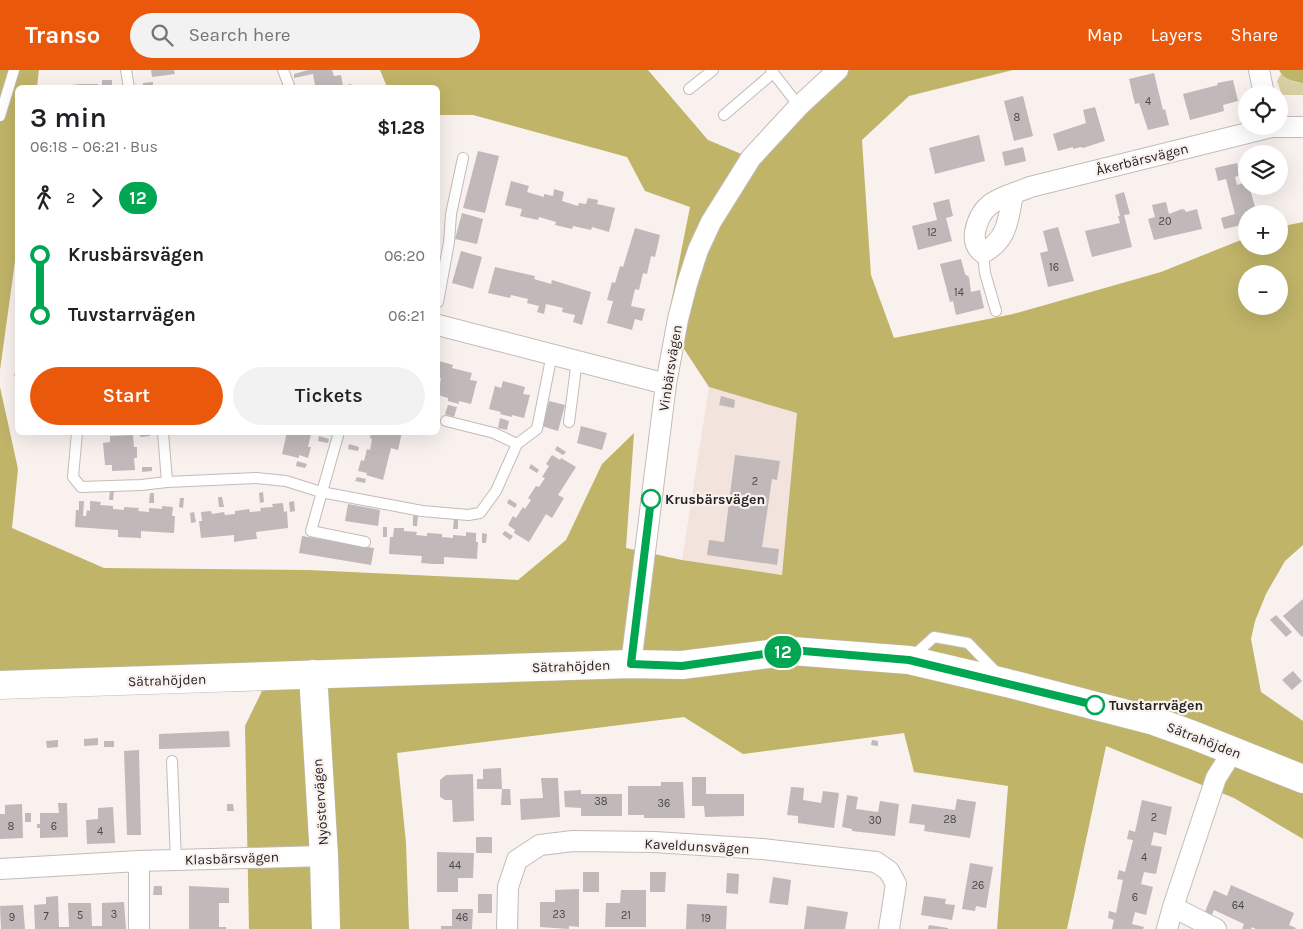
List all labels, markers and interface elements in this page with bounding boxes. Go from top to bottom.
search box [130,13,480,58]
text: Transo [25,21,100,49]
icon: search [148,21,176,49]
text: Search here [188,24,291,46]
text: Map [1087,24,1123,46]
text: Layers [1151,24,1203,46]
text: Share [1231,24,1278,46]
map controls [1238,85,1288,315]
button: locate [1238,85,1288,135]
house number: 4 [1145,95,1151,108]
text: 3 min [30,101,107,134]
house number: 8 [1014,111,1021,124]
text: $1.28 [377,117,425,139]
text: 06:18 – 06:21 · Bus [30,137,158,156]
street label: Åkerbärsvägen [1094,140,1190,179]
button: layers [1238,145,1288,195]
icon: walk [30,184,58,212]
icon: forward [83,184,111,212]
text: 12 [129,187,147,209]
text: 2 [66,188,75,207]
button: + [1238,205,1288,255]
house number: 20 [1159,215,1171,228]
house number: 12 [927,226,937,239]
text: Krusbärsvägen [68,244,204,266]
text: 06:20 [384,246,425,265]
house number: 16 [1049,261,1059,274]
button: − [1238,265,1288,315]
house number: 14 [954,286,964,299]
text: Tuvstarrvägen [68,304,196,326]
text: 06:21 [388,306,425,325]
street label: Vinbärsvägen [655,324,686,412]
button: Start [30,367,223,425]
button: Tickets [233,367,425,425]
house number: 2 [752,475,758,488]
marker: Krusbärsvägen [641,489,661,509]
place label: Krusbärsvägen [665,491,765,508]
line badge: 12 [760,636,806,668]
text: 12 [774,641,792,663]
street label: Sätrahöjden [531,657,611,676]
street label: Sätrahöjden [127,671,207,690]
marker: Tuvstarrvägen [1085,695,1105,715]
place label: Tuvstarrvägen [1109,697,1203,714]
street label: Sätrahöjden [1164,718,1244,762]
street label: Nyöstervägen [309,758,332,846]
house number: 38 [594,795,608,808]
house number: 36 [658,797,670,810]
house number: 2 [1151,811,1157,824]
house number: 28 [943,813,957,826]
house number: 30 [868,814,882,827]
house number: 8 [8,820,15,833]
house number: 6 [51,820,57,833]
house number: 4 [97,825,103,838]
street label: Kaveldunsvägen [644,835,750,858]
street label: Klasbärsvägen [185,848,279,869]
house number: 4 [1141,851,1147,864]
house number: 44 [449,859,461,872]
house number: 26 [972,879,984,892]
house number: 6 [1132,891,1138,904]
house number: 64 [1232,899,1244,912]
house number: 3 [111,908,117,921]
house number: 23 [553,908,565,921]
house number: 5 [77,909,83,922]
house number: 21 [621,909,631,922]
house number: 7 [43,910,49,923]
house number: 9 [9,911,15,924]
house number: 46 [456,911,468,924]
house number: 19 [701,912,711,925]

